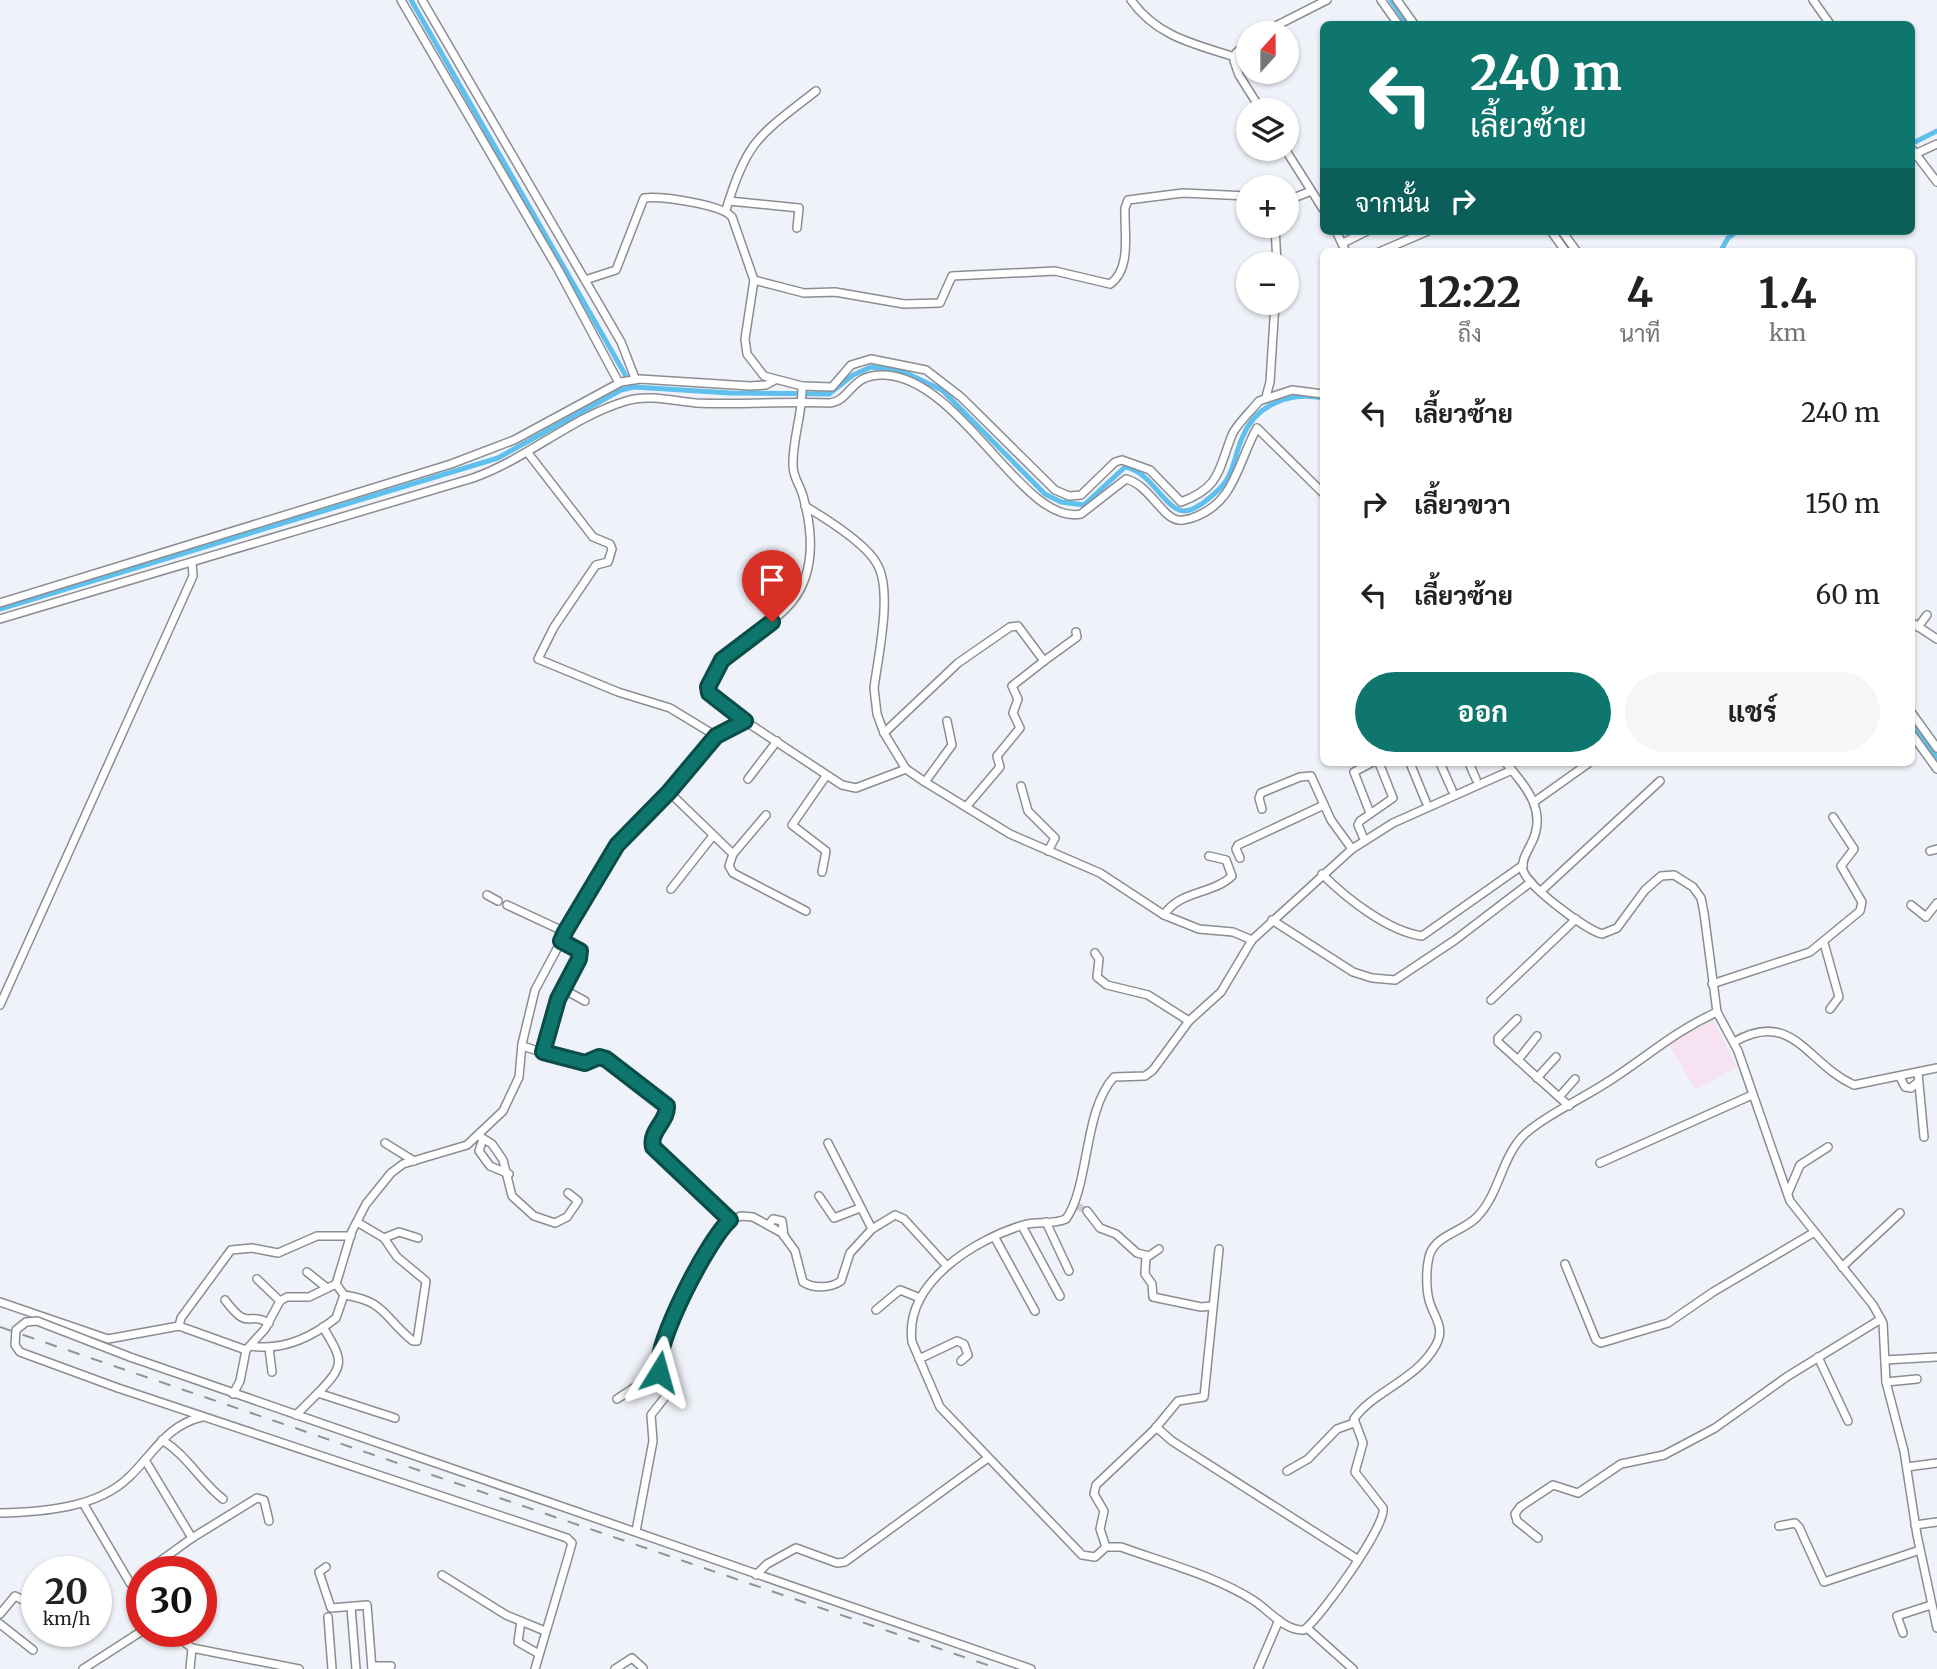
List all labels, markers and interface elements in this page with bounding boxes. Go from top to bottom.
north arrow [1236,21,1298,84]
map controls [1236,21,1299,315]
text: 240 m [1470,42,1622,103]
icon: left [1355,49,1446,140]
button: layers [1236,98,1299,161]
text: เลี้ยวซ้าย [1470,106,1587,146]
button: + [1236,175,1299,238]
icon: right [1444,182,1482,220]
text: จากนั้น [1355,186,1430,219]
button: − [1236,252,1299,315]
text: 12:22 [1418,266,1521,318]
text: 4 [1627,266,1653,318]
text: 1.4 [1759,267,1817,319]
text: km [1769,318,1806,347]
text: ถึง [1458,319,1482,348]
text: นาที [1619,319,1660,348]
icon: left [1355,394,1393,432]
text: 240 m [1801,396,1880,429]
text: เลี้ยวซ้าย [1414,397,1513,430]
icon: right [1355,485,1393,523]
text: 150 m [1806,487,1880,520]
text: เลี้ยวขวา [1414,488,1511,521]
pin [742,550,802,622]
icon: arrive [753,561,791,599]
icon: left [1355,576,1393,614]
text: 60 m [1816,578,1880,611]
text: เลี้ยวซ้าย [1414,579,1513,612]
button: ออก [1355,672,1611,752]
button: แชร์ [1625,672,1880,752]
position arrow [622,1335,696,1409]
speed limit sign: 30 [126,1556,217,1647]
text: 20 [45,1570,88,1614]
text: km/h [43,1607,90,1630]

